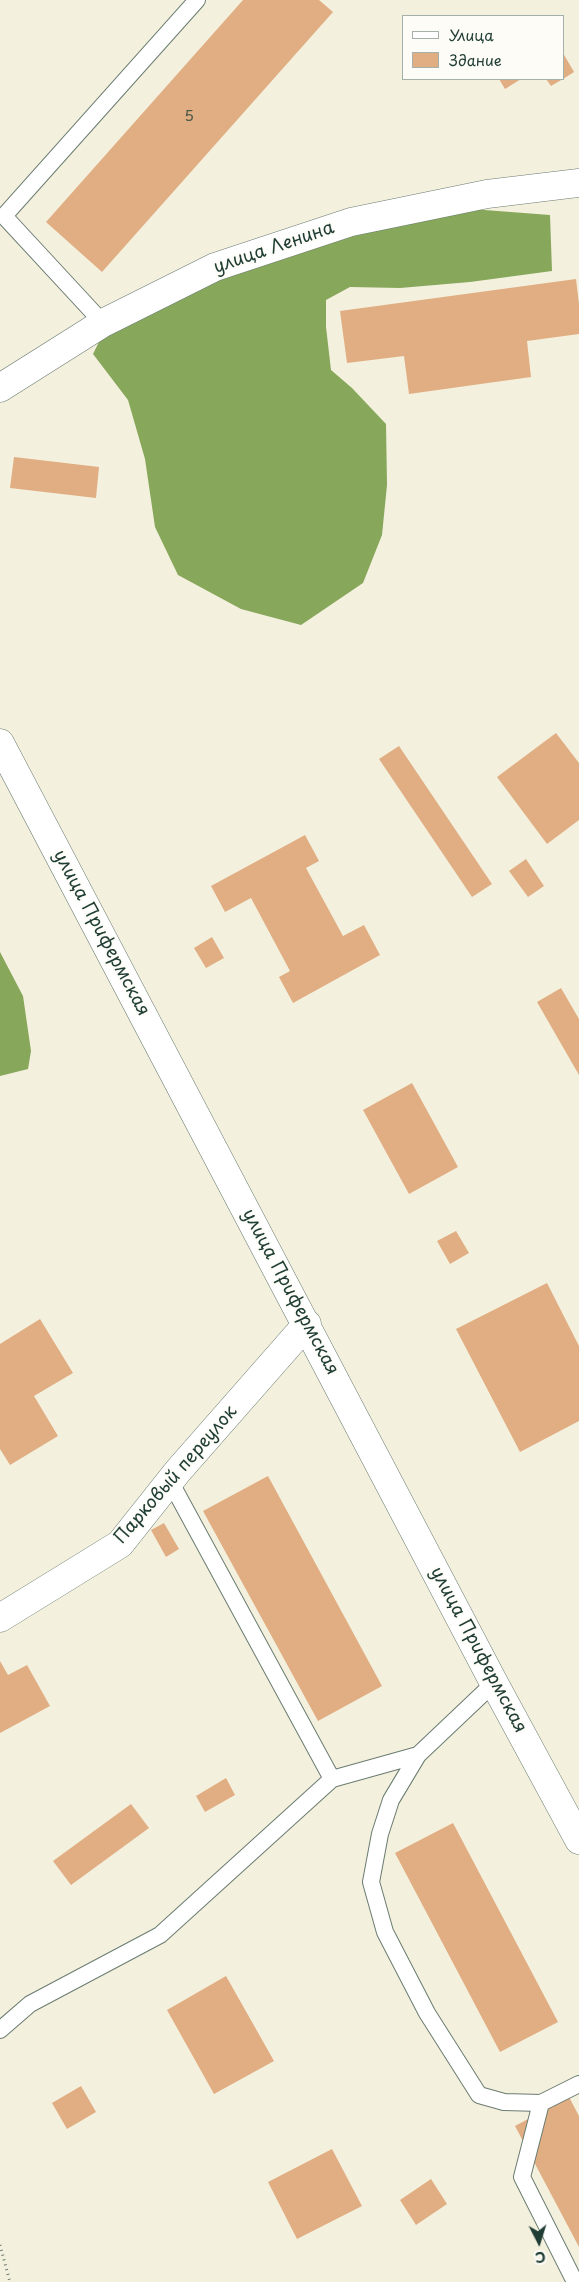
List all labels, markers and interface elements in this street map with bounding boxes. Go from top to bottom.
legend [402,15,564,80]
text: Улица [449,23,494,46]
text: Здание [449,48,502,71]
house number: 5 [184,108,194,126]
street label: улица Ленина [211,217,337,279]
street label: улица Прифермская [48,846,154,1020]
street label: улица Прифермская [237,1205,343,1379]
street label: Парковый переулок [110,1401,242,1549]
street label: улица Прифермская [425,1563,531,1737]
north arrow [514,2217,564,2267]
text: С [534,2247,547,2268]

